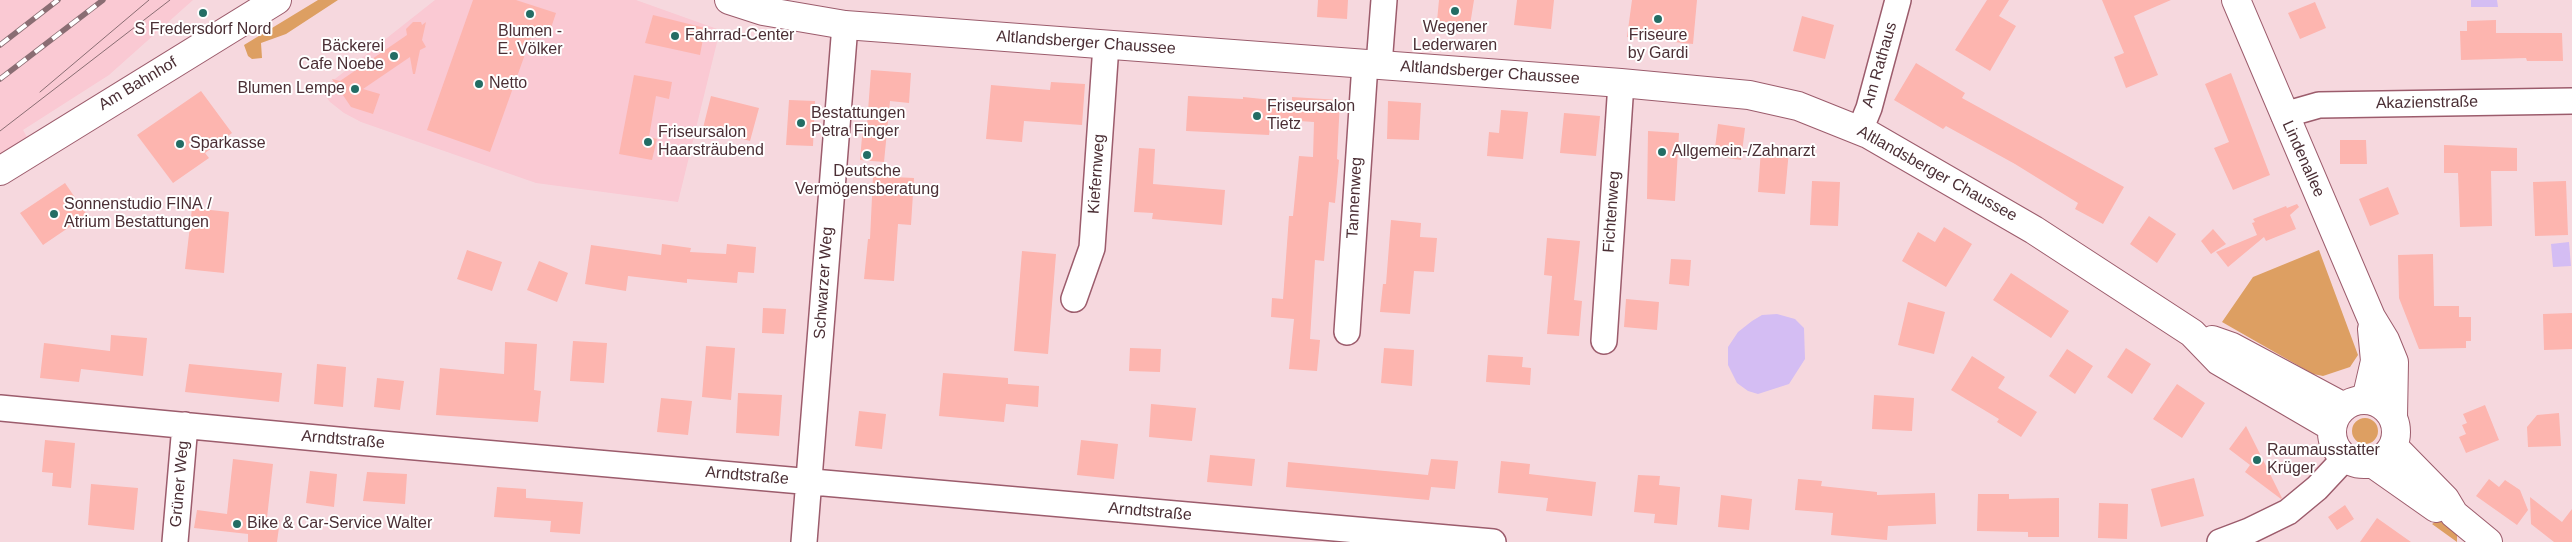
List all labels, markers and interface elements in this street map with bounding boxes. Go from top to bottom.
marker: Wegener Lederwaren [1449,5,1461,17]
marker: S Fredersdorf Nord [197,7,209,19]
marker: Blumen - E. Völker [524,8,536,20]
marker: Friseure by Gardi [1652,13,1664,25]
place label: Wegener Lederwaren [1413,18,1497,56]
place label: S Fredersdorf Nord [135,20,271,40]
street label: Am Rathaus [1859,20,1901,110]
place label: Blumen - E. Völker [498,22,562,60]
place label: Fahrrad-Center [685,26,794,46]
place label: Friseure by Gardi [1628,26,1688,64]
street label: Altlandsberger Chaussee [996,27,1176,59]
marker: Fahrrad-Center [669,30,681,42]
place label: Bäckerei Cafe Noebe [299,37,384,75]
marker: Bäckerei Cafe Noebe [388,50,400,62]
street label: Am Bahnhof [95,53,181,115]
street label: Altlandsberger Chaussee [1400,57,1580,89]
place label: Netto [489,74,527,94]
marker: Netto [473,78,485,90]
place label: Blumen Lempe [237,79,345,99]
marker: Blumen Lempe [349,83,361,95]
street label: Akazienstraße [2376,93,2478,113]
place label: Friseursalon Tietz [1267,97,1355,135]
place label: Bestattungen Petra Finger [811,104,905,142]
marker: Friseursalon Tietz [1251,110,1263,122]
marker: Bestattungen Petra Finger [795,117,807,129]
street label: Lindenallee [2278,118,2328,200]
street label: Altlandsberger Chaussee [1854,122,2020,226]
place label: Friseursalon Haarsträubend [658,123,764,161]
street label: Kiefernweg [1085,133,1109,215]
place label: Sparkasse [190,134,266,154]
marker: Friseursalon Haarsträubend [642,136,654,148]
marker: Sparkasse [174,138,186,150]
place label: Allgemein-/Zahnarzt [1672,142,1815,162]
marker: Allgemein-/Zahnarzt [1656,146,1668,158]
marker: Deutsche Vermögensberatung [861,149,873,161]
street label: Tannenweg [1343,157,1367,239]
place label: Deutsche Vermögensberatung [795,162,939,200]
street label: Fichtenweg [1600,171,1624,253]
place label: Sonnenstudio FINA / Atrium Bestattungen [64,195,212,233]
marker: Sonnenstudio FINA / Atrium Bestattungen [48,208,60,220]
street label: Schwarzer Weg [810,226,838,340]
street label: Arndtstraße [301,427,385,453]
street label: Grüner Weg [167,440,193,528]
place label: Raumausstatter Krüger [2267,441,2380,479]
marker: Raumausstatter Krüger [2251,454,2263,466]
street label: Arndtstraße [705,463,789,489]
street label: Arndtstraße [1108,499,1192,525]
place label: Bike & Car-Service Walter [247,514,432,534]
marker: Bike & Car-Service Walter [231,518,243,530]

